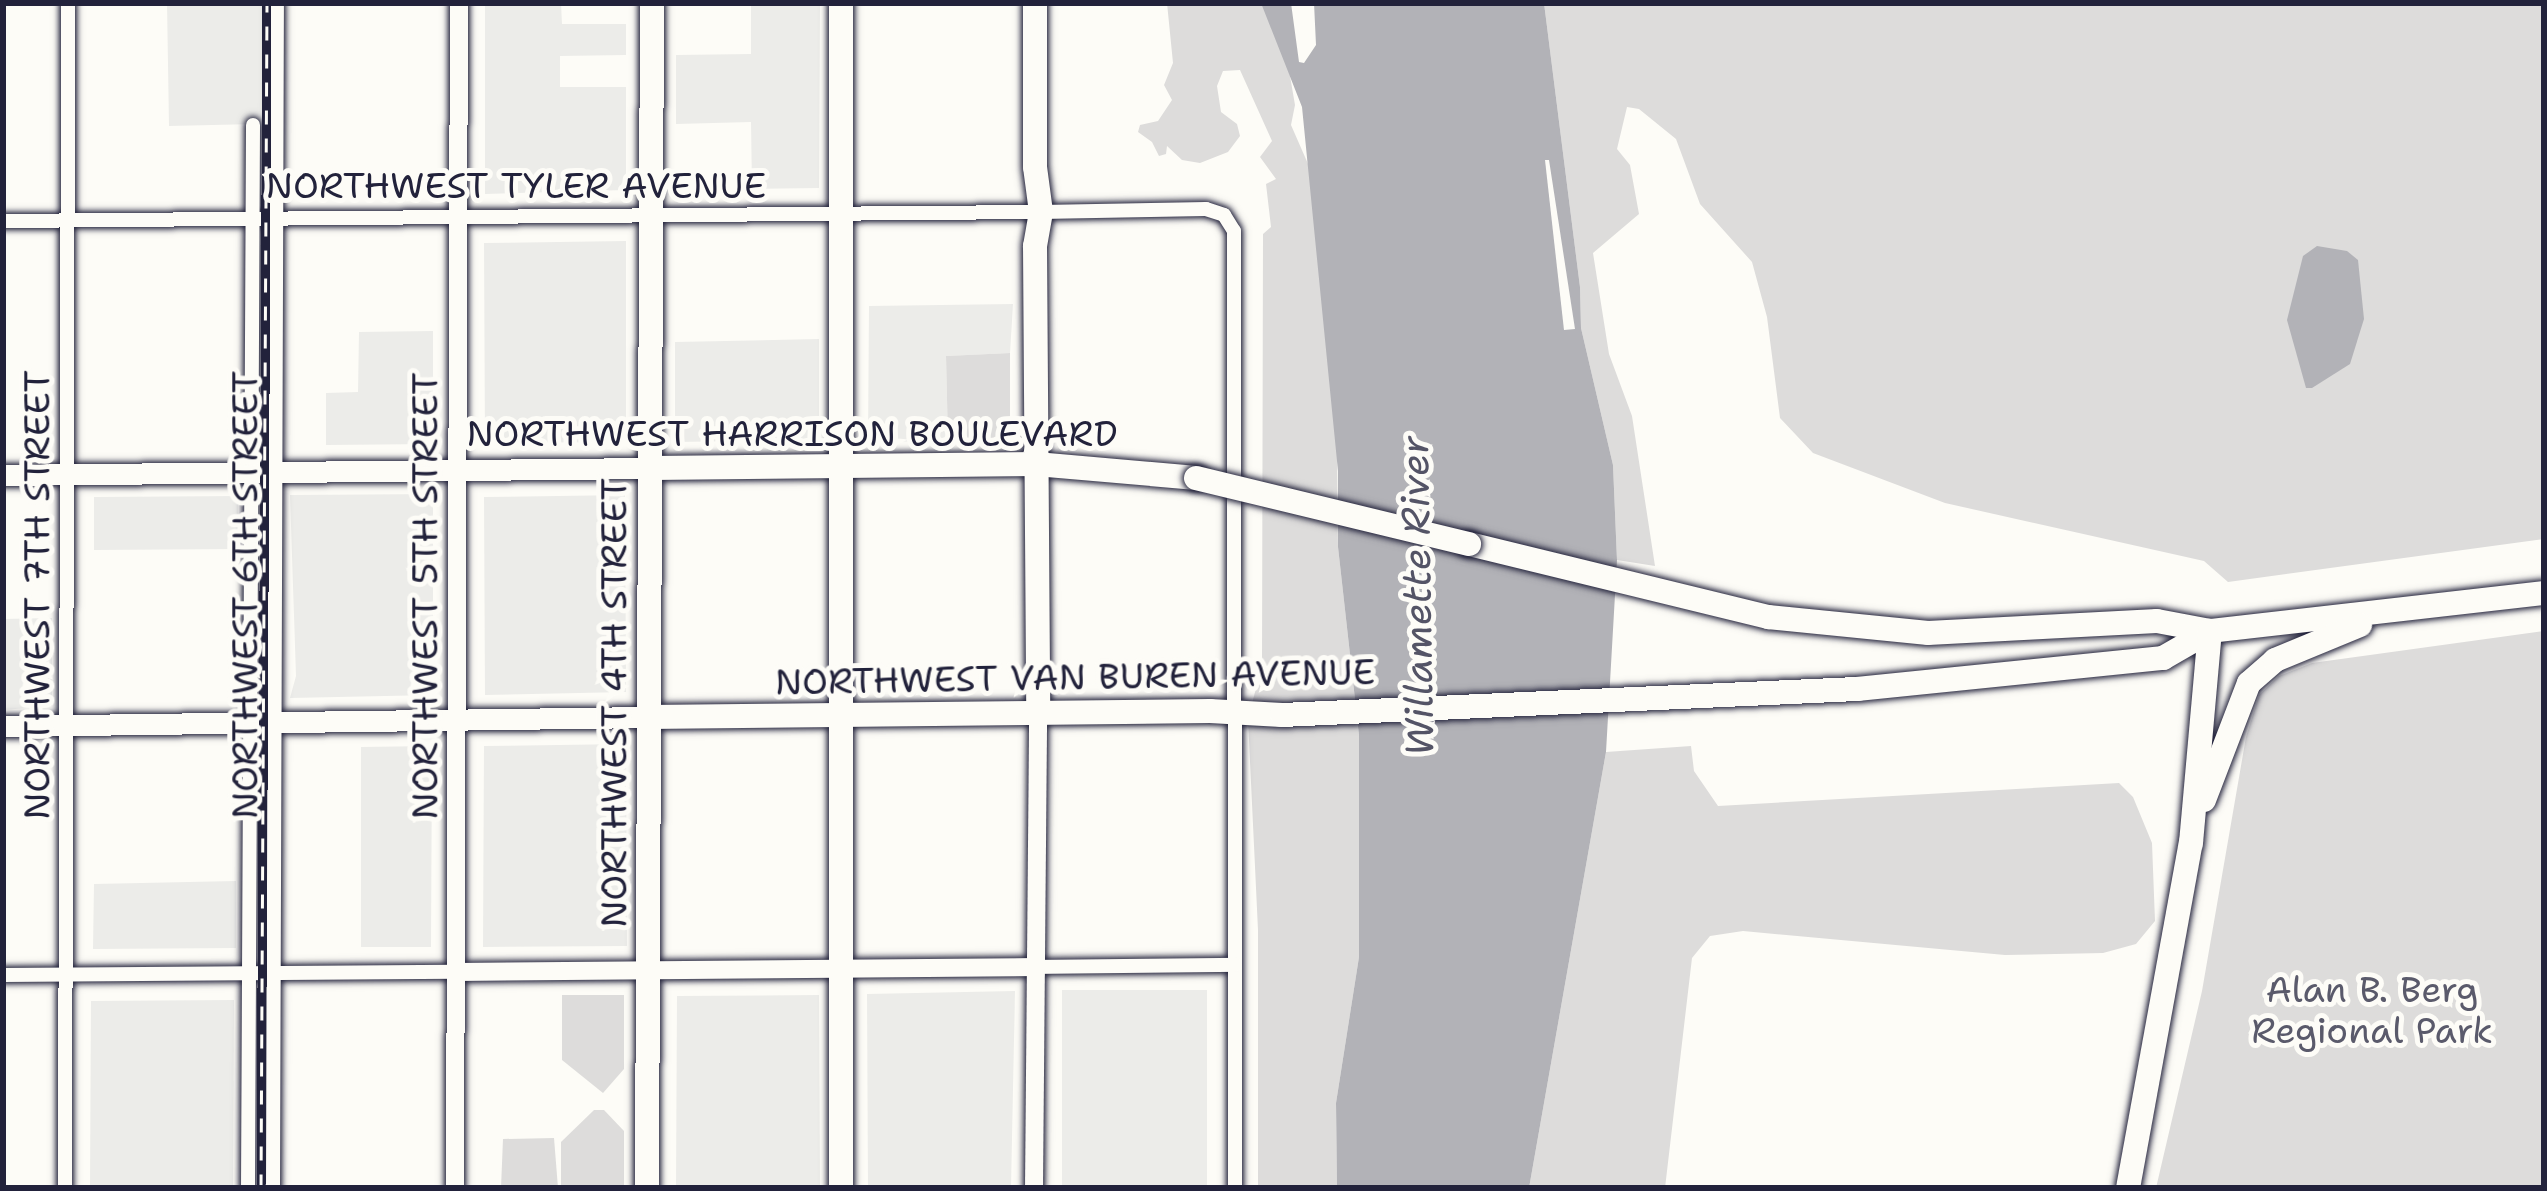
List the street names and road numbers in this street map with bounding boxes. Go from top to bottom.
street label: NORTHWEST TYLER AVENUE [266,164,766,208]
street label: NORTHWEST 7TH STREET [15,370,59,820]
street label: NORTHWEST 6TH STREET [223,371,267,819]
street label: NORTHWEST 5TH STREET [403,372,447,820]
street label: NORTHWEST HARRISON BOULEVARD [466,412,1118,456]
street label: NORTHWEST 4TH STREET [592,478,636,928]
street label: NORTHWEST VAN BUREN AVENUE [774,650,1376,704]

